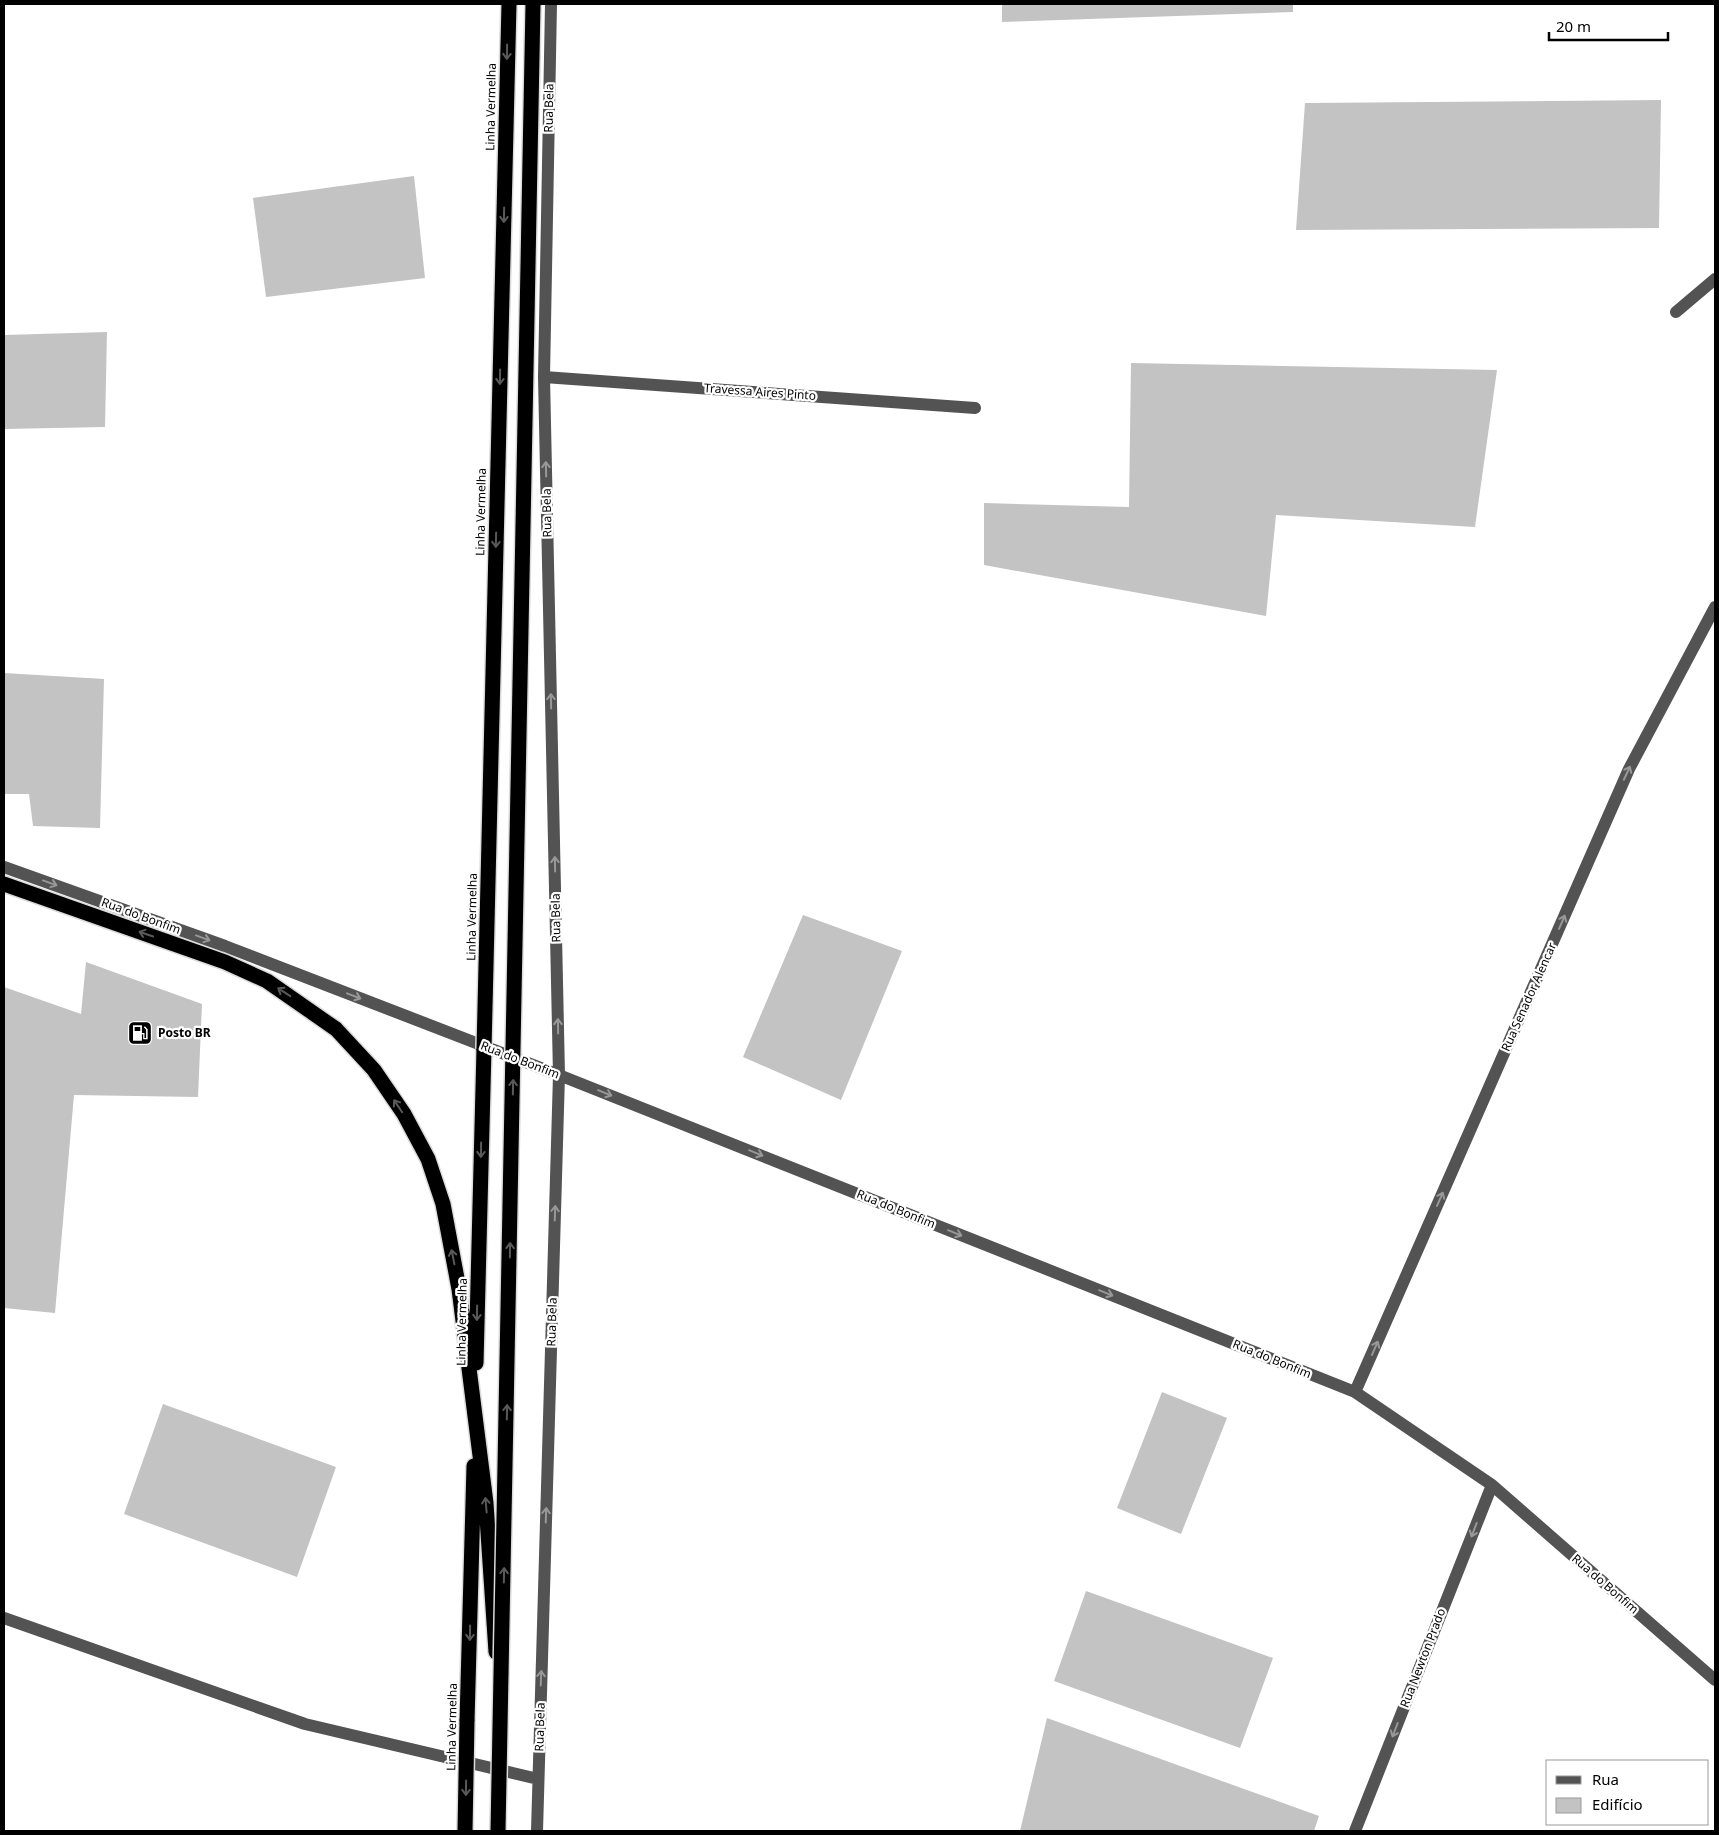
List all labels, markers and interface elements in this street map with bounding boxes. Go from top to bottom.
scale bar [1549,10,1668,42]
text: 20 m [1556,16,1591,36]
one-way arrow [503,44,512,60]
street label: Linha Vermelha [481,63,500,151]
street label: Rua Bela [540,83,557,133]
one-way arrow [499,207,508,223]
one-way arrow [495,369,504,385]
street label: Travessa Aires Pinto [703,379,817,404]
one-way arrow [541,461,551,478]
street label: Linha Vermelha [471,468,490,556]
street label: Rua Bela [538,488,555,538]
one-way arrow [491,532,501,548]
one-way arrow [546,694,556,710]
one-way arrow [1623,766,1633,781]
one-way arrow [550,856,560,872]
street label: Linha Vermelha [462,873,481,961]
one-way arrow [41,879,57,888]
street label: Rua do Bonfim [99,893,183,938]
street label: Rua Bela [547,893,564,943]
one-way arrow [1557,915,1567,930]
one-way arrow [139,929,154,938]
one-way arrow [194,934,210,943]
street label: Rua Senador Alencar [1497,940,1560,1054]
one-way arrow [278,987,292,997]
one-way arrow [346,992,362,1001]
one-way arrow [554,1019,563,1035]
fuel station icon: Posto BR [127,1020,153,1046]
place label: Posto BR [158,1024,211,1041]
street label: Rua do Bonfim [478,1037,562,1082]
one-way arrow [508,1079,517,1095]
one-way arrow [597,1089,612,1098]
one-way arrow [393,1099,403,1113]
one-way arrow [476,1142,486,1158]
one-way arrow [748,1149,763,1159]
street label: Rua do Bonfim [854,1185,938,1232]
one-way arrow [1436,1192,1446,1207]
one-way arrow [551,1205,560,1221]
one-way arrow [947,1229,963,1238]
one-way arrow [505,1242,514,1258]
one-way arrow [447,1250,457,1266]
street label: Linha Vermelha [452,1278,471,1366]
one-way arrow [1098,1289,1113,1298]
street label: Rua Bela [542,1297,561,1347]
one-way arrow [472,1304,482,1321]
street label: Rua do Bonfim [1230,1335,1314,1382]
one-way arrow [1370,1341,1380,1356]
one-way arrow [502,1404,511,1420]
one-way arrow [481,1497,491,1513]
one-way arrow [541,1507,551,1524]
one-way arrow [1468,1522,1478,1537]
street label: Rua do Bonfim [1568,1550,1642,1617]
one-way arrow [499,1567,508,1583]
street label: Rua Newton Prado [1396,1606,1449,1710]
one-way arrow [465,1625,474,1641]
one-way arrow [537,1670,546,1686]
street label: Linha Vermelha [442,1683,461,1771]
street label: Rua Bela [530,1702,549,1752]
one-way arrow [1390,1722,1399,1737]
legend [1546,1760,1709,1825]
text: Rua [1592,1769,1619,1789]
one-way arrow [461,1779,471,1795]
text: Edifício [1592,1794,1643,1814]

